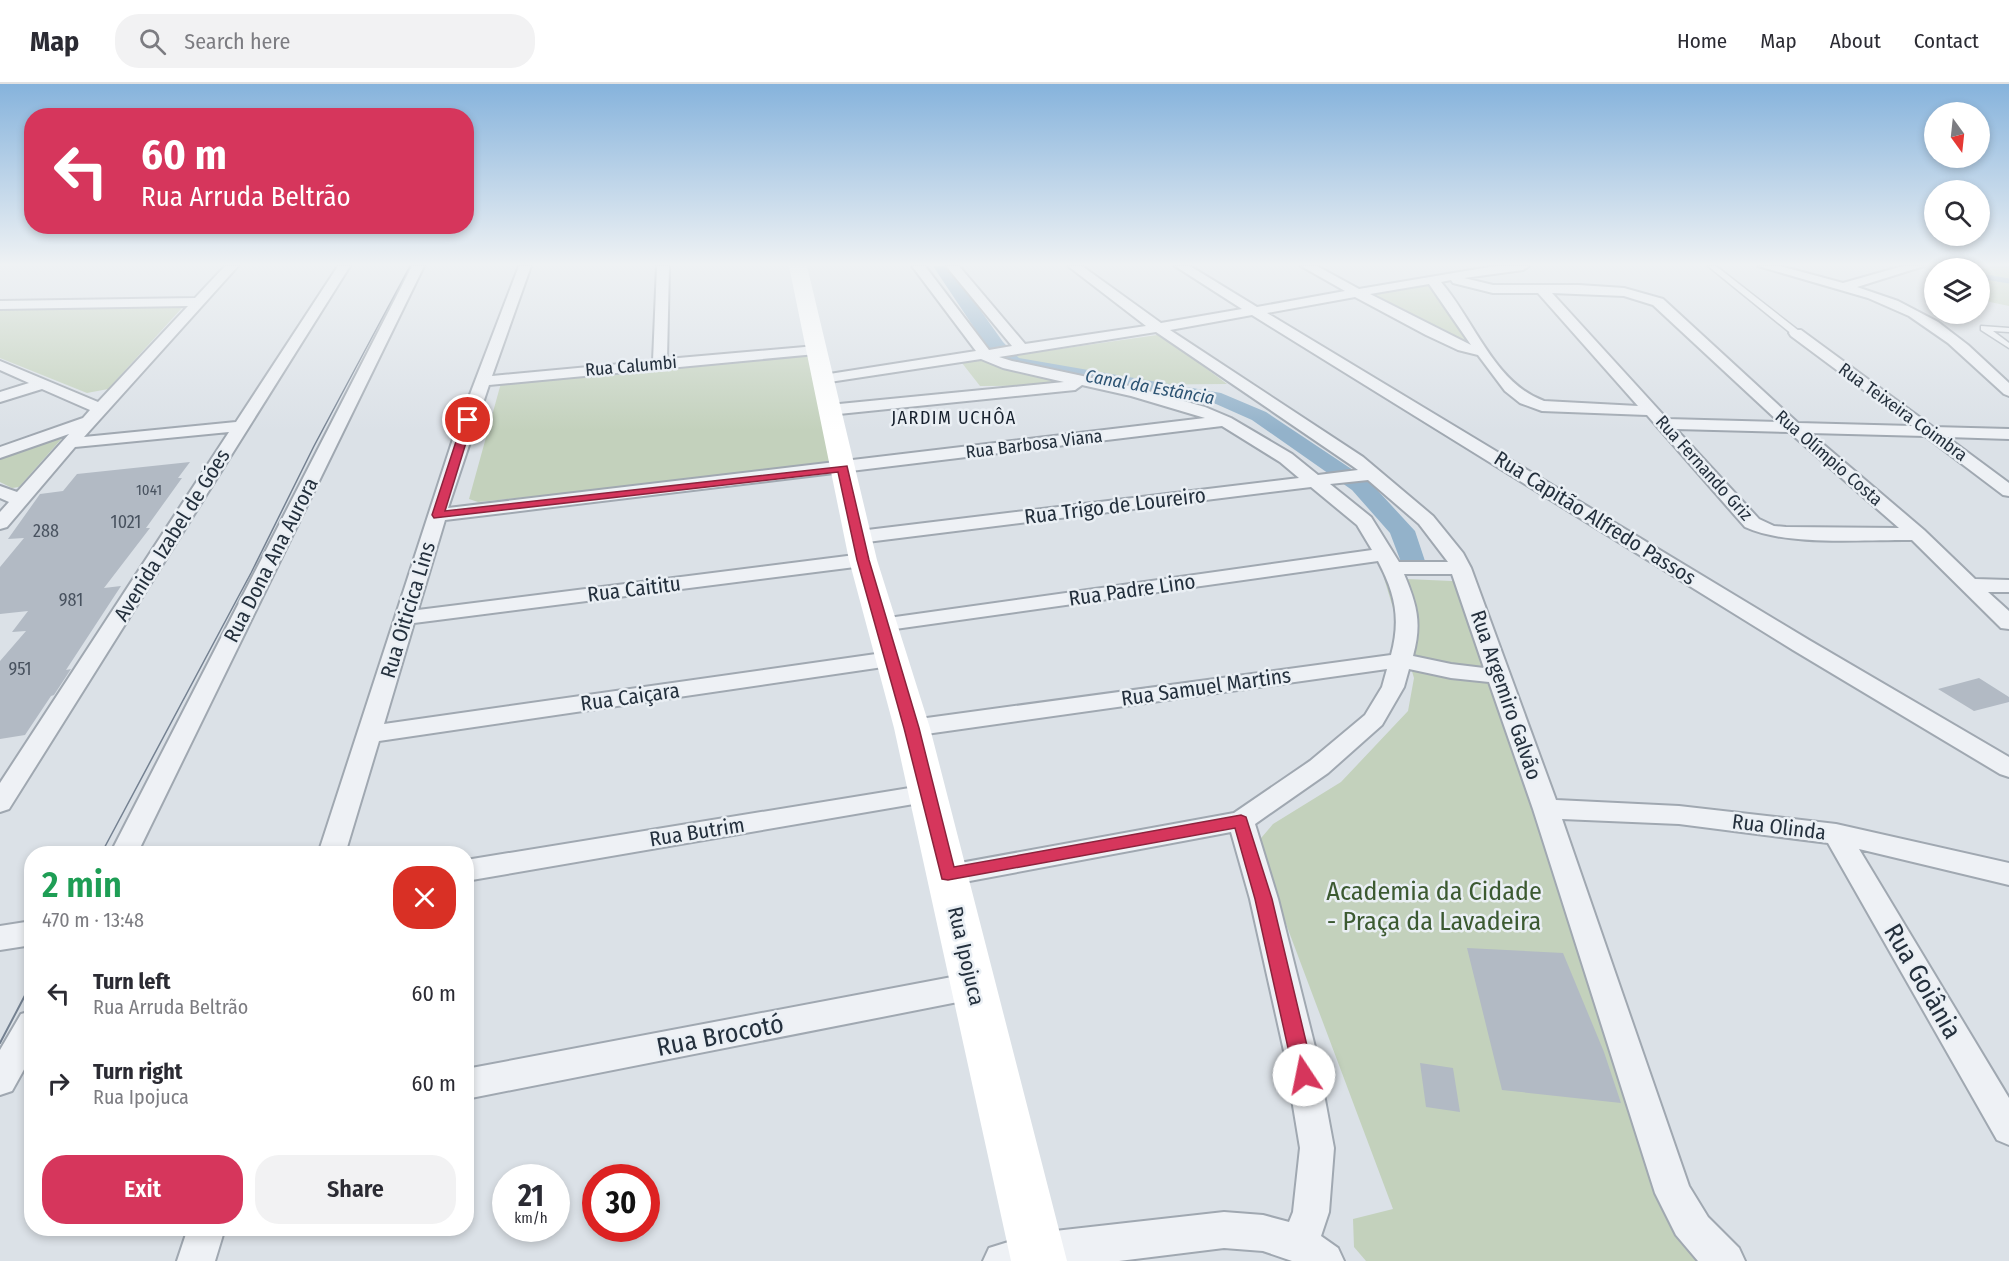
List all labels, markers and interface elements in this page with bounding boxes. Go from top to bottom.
search box [115,14,535,68]
text: Map [30,25,79,58]
icon: search [136,25,169,58]
text: Search here [184,28,290,55]
text: Home [1677,28,1727,54]
text: Map [1760,28,1797,54]
text: About [1830,28,1881,54]
text: Contact [1914,28,1979,54]
north arrow [1924,102,1990,168]
map controls [1924,102,1990,324]
text: 60 m [141,130,227,180]
icon: left [42,132,120,210]
button: search [1924,180,1990,246]
text: Rua Arruda Beltrão [141,181,351,213]
button: layers [1924,258,1990,324]
street label: Rua Calumbi [584,351,678,381]
street label: Rua Teixeira Coimbra [1834,358,1972,466]
water label: Canal da Estância [1084,365,1216,409]
pin [442,394,493,445]
icon: arrive [451,403,484,436]
street label: Rua Olímpio Costa [1771,405,1887,511]
district label: JARDIM UCHÔA [891,407,1017,429]
street label: Rua Fernando Griz [1651,411,1757,525]
street label: Rua Barbosa Viana [964,425,1104,463]
street label: Avenida Izabel de Góes [108,444,236,626]
street label: Rua Capitão Alfredo Passos [1489,445,1701,591]
street label: Rua Dona Ana Aurora [218,473,324,647]
house number: 1041 [136,481,162,499]
street label: Rua Trigo de Loureiro [1023,482,1207,530]
house number: 1021 [111,511,141,533]
house number: 288 [33,520,59,542]
street label: Rua Oiticica Lins [375,539,441,681]
street label: Rua Padre Lino [1067,568,1197,612]
street label: Rua Caititu [586,570,682,608]
house number: 981 [59,589,83,611]
street label: Rua Argemiro Galvão [1465,607,1547,783]
house number: 951 [8,658,32,680]
street label: Rua Samuel Martins [1119,662,1293,712]
street label: Rua Caiçara [579,677,681,717]
street label: Rua Olinda [1731,808,1827,846]
street label: Rua Butrim [648,812,746,852]
text: 2 min [42,863,122,907]
button: close [393,866,456,929]
park label: Academia da Cidade - Praça da Lavadeira [1326,876,1542,937]
street label: Rua Ipojuca [942,904,990,1008]
text: 470 m · 13:48 [42,908,144,932]
street label: Rua Goiânia [1877,918,1968,1044]
text: Turn left [93,968,171,995]
icon: left [42,977,75,1010]
text: 60 m [412,980,456,1007]
text: Rua Arruda Beltrão [93,995,248,1019]
street label: Rua Brocotó [654,1008,786,1063]
position arrow [1272,1043,1336,1107]
text: Turn right [93,1058,182,1085]
icon: right [42,1067,75,1100]
text: 60 m [412,1070,456,1097]
text: Rua Ipojuca [93,1085,189,1109]
button: Exit [42,1155,243,1224]
button: Share [255,1155,456,1224]
speed limit sign: 30 [582,1164,660,1242]
text: 21 [518,1178,544,1214]
text: km/h [514,1209,548,1227]

